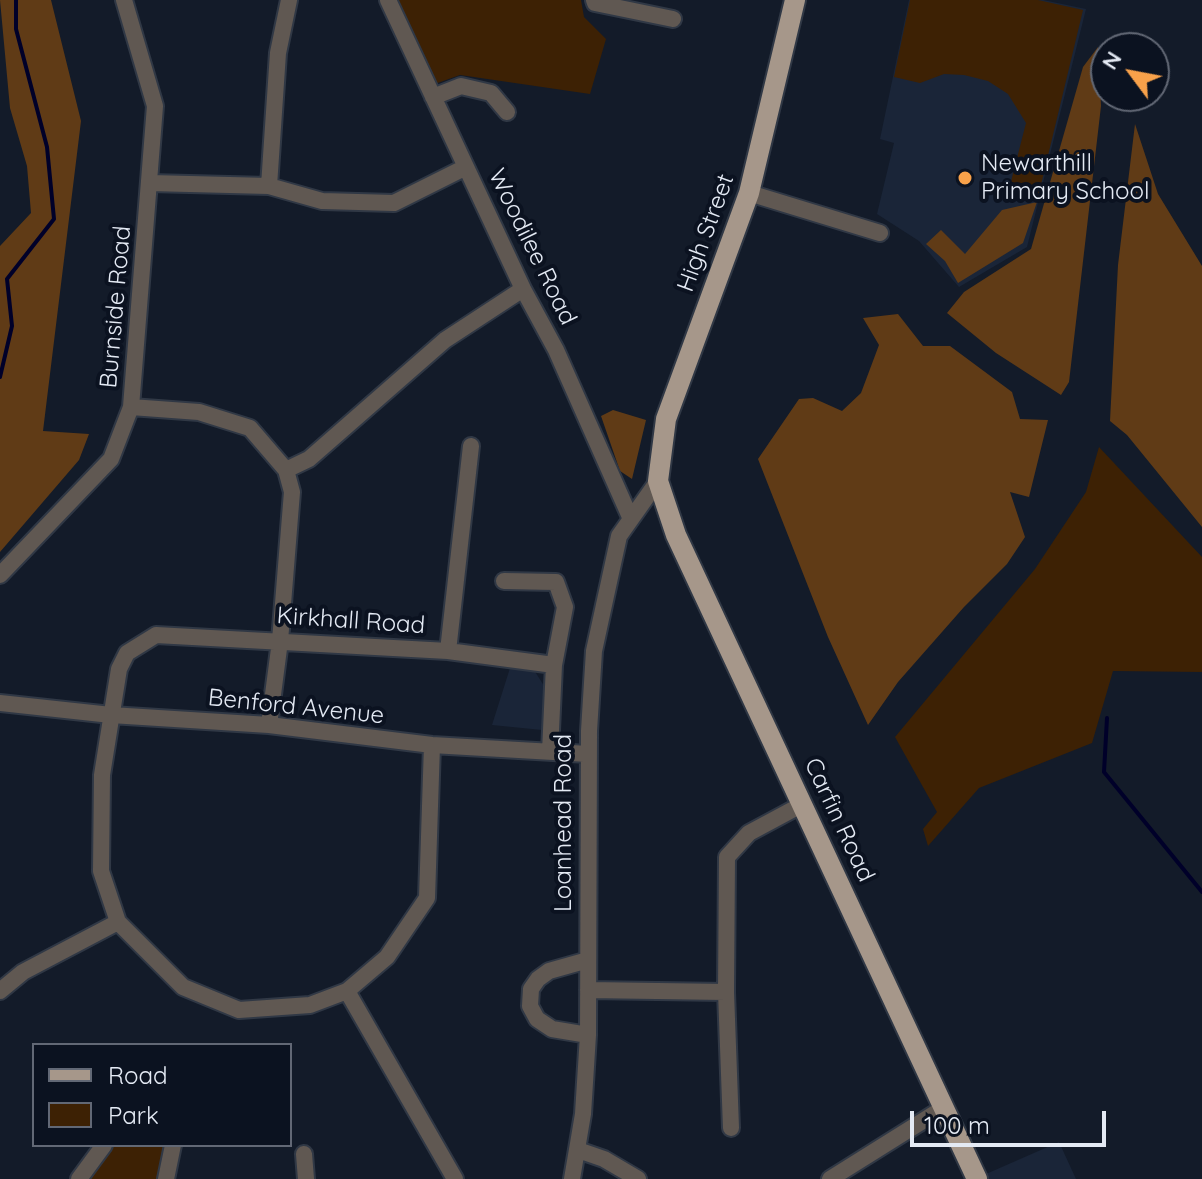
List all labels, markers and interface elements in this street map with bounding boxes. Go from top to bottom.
north arrow [1090,32,1170,112]
text: N [1095,46,1127,75]
place label: Newarthill Primary School [981,150,1150,206]
street label: Woodilee Road [482,164,582,330]
marker: Newarthill Primary School [956,169,974,187]
street label: High Street [671,170,741,296]
street label: Burnside Road [95,225,137,389]
street label: Kirkhall Road [276,601,426,641]
street label: Benford Avenue [206,683,386,731]
street label: Loanhead Road [550,734,578,912]
street label: Carfin Road [798,754,880,886]
legend [32,1043,292,1147]
text: Road [108,1060,168,1090]
scale bar [914,1095,1110,1145]
text: Park [108,1100,159,1130]
text: 100 m [924,1110,990,1140]

